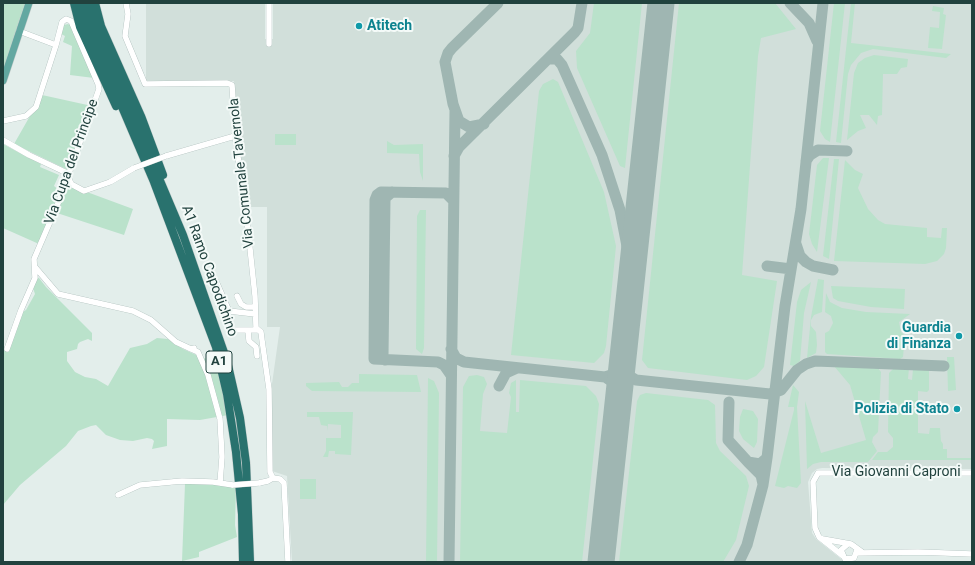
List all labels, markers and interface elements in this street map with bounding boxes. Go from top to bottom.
place label: Atitech [367,18,412,34]
marker: Atitech [354,21,364,31]
street label: Via Cupa del Principe [42,97,102,227]
street label: Via Comunale Tavernola [226,97,258,249]
street label: A1 Ramo Capodichino [177,203,241,339]
place label: Guardia di Finanza [887,320,951,352]
marker: Guardia di Finanza [954,331,964,341]
road number: A1 [206,351,232,373]
place label: Polizia di Stato [855,401,949,417]
marker: Polizia di Stato [952,404,962,414]
street label: Via Giovanni Caproni [831,464,961,480]

